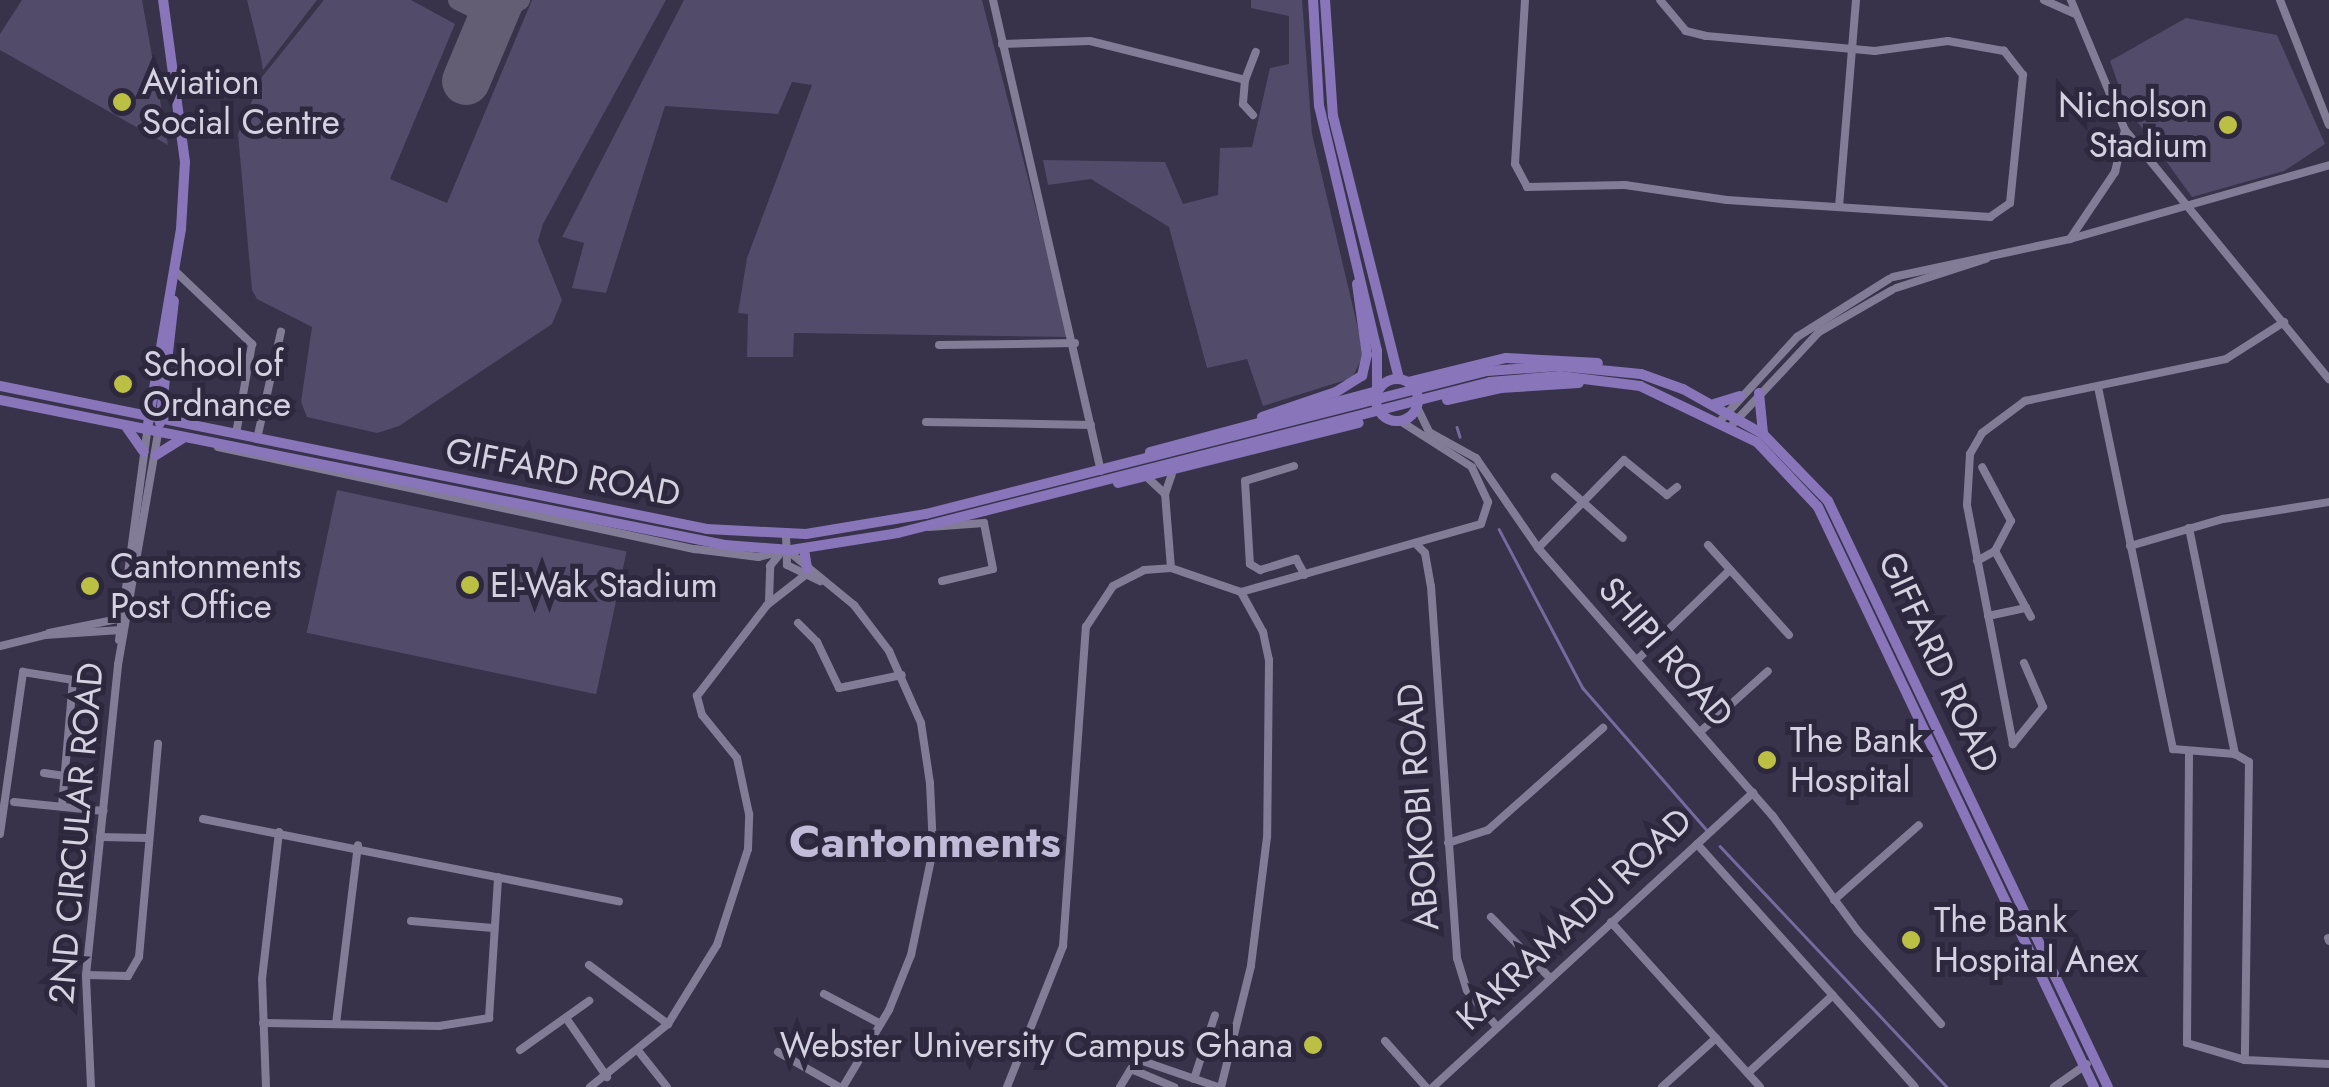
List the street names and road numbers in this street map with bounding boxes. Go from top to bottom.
street label: GIFFARD ROAD [442,429,684,515]
street label: GIFFARD ROAD [1870,545,2008,779]
street label: SHIPI ROAD [1590,569,1742,735]
street label: 2ND CIRCULAR ROAD [40,661,112,1005]
street label: ABOKOBI ROAD [1388,682,1448,932]
street label: KAKRAMADU ROAD [1448,799,1700,1039]

